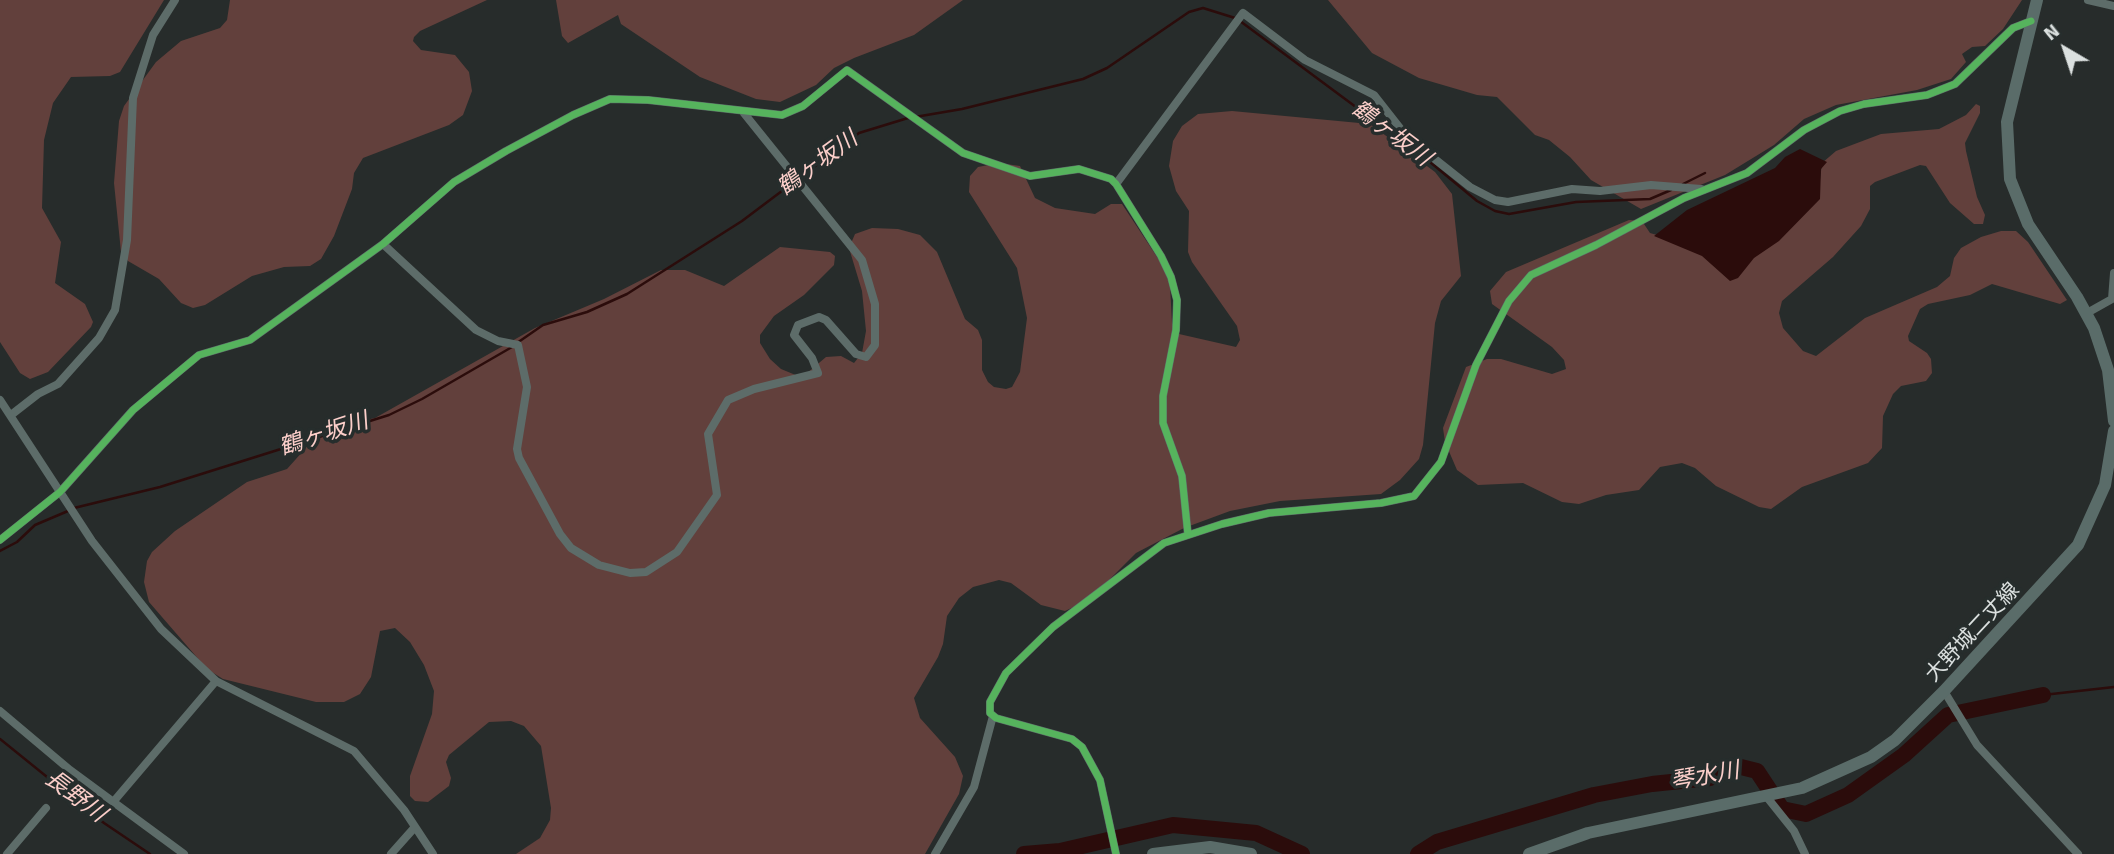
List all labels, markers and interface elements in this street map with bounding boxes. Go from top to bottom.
north arrow [2030,14,2100,84]
text: N [2039,19,2064,46]
water label: 鶴ヶ坂川 [1346,95,1436,173]
water label: 鶴ヶ坂川 [773,126,863,202]
water label: 鶴ヶ坂川 [276,408,372,462]
street label: 大野城二丈線 [1921,578,2025,688]
water label: 琴水川 [1669,757,1741,797]
water label: 長野川 [39,765,111,829]

